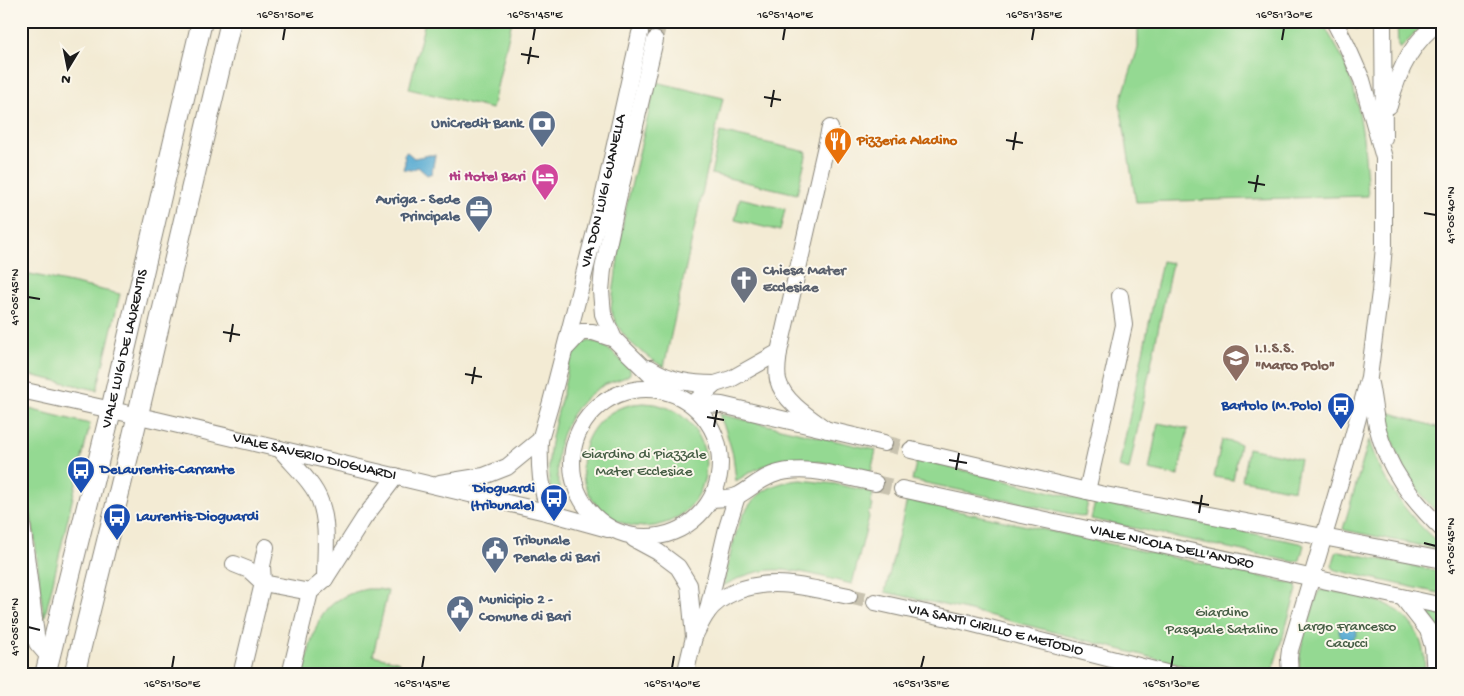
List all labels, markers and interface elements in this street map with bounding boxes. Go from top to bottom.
text: 16°51'50"E [256,9,314,23]
text: 16°51'45"E [507,9,563,23]
text: 16°51'40"E [756,9,813,23]
text: 16°51'35"E [1005,9,1062,23]
text: 16°51'30"E [1255,9,1313,23]
north arrow [42,42,92,92]
text: N [60,69,72,88]
bank icon: UniCredit Bank [527,109,557,148]
street label: VIA DON LUIGI GUANELLA [577,111,631,271]
place label: UniCredit Bank [431,115,525,133]
restaurant icon: Pizzeria Aladino [823,126,853,165]
place label: Pizzeria Aladino [856,132,958,150]
hotel icon: Hi Hotel Bari [530,162,560,201]
place label: Hi Hotel Bari [449,168,526,186]
text: 41°05'40"N [1445,186,1459,244]
place label: Auriga - Sede Principale [375,191,461,226]
office icon: Auriga - Sede Principale [464,194,494,233]
place label: Chiesa Mater Ecclesiae [762,262,847,297]
church icon: Chiesa Mater Ecclesiae [729,265,759,304]
street label: VIALE LUIGI DE LAURENTIS [98,267,153,431]
text: 41°05'45"N [9,268,23,325]
place label: I.I.S.S. "Marco Polo" [1255,340,1335,375]
school or university icon: I.I.S.S. "Marco Polo" [1221,343,1251,382]
bus stop icon: Bartolo (M.Polo) [1326,391,1356,430]
place label: Bartolo (M.Polo) [1220,397,1322,415]
street label: VIALE SAVERIO DIOGUARDI [230,429,398,485]
park label: Giardino di Piazzale Mater Ecclesiae [582,446,707,481]
bus stop icon: DeLaurentis-Carrante [66,455,96,494]
place label: DeLaurentis-Carrante [98,461,236,479]
place label: Dioguardi (tribunale) [470,480,535,515]
bus stop icon: Dioguardi (tribunale) [539,483,569,522]
bus stop icon: Laurentis-Dioguardi [102,502,132,541]
place label: Laurentis-Dioguardi [136,508,259,526]
text: 41°05'45"N [1445,517,1459,574]
street label: VIALE NICOLA DELL'ANDRO [1087,521,1255,574]
place label: Tribunale Penale di Bari [513,532,600,567]
public building icon: Tribunale Penale di Bari [480,535,510,574]
place label: Municipio 2 - Comune di Bari [478,591,571,626]
public building icon: Municipio 2 - Comune di Bari [445,594,475,633]
text: 41°05'50"N [9,598,23,656]
street label: VIA SANTI CIRILLO E METODIO [905,600,1085,661]
park label: Giardino Pasquale Satalino [1165,604,1278,639]
park label: Largo Francesco Cacucci [1298,618,1397,653]
text: 16°51'50"E [143,678,201,692]
text: 16°51'45"E [394,678,450,692]
text: 16°51'40"E [643,678,700,692]
text: 16°51'35"E [892,678,949,692]
text: 16°51'30"E [1142,678,1200,692]

